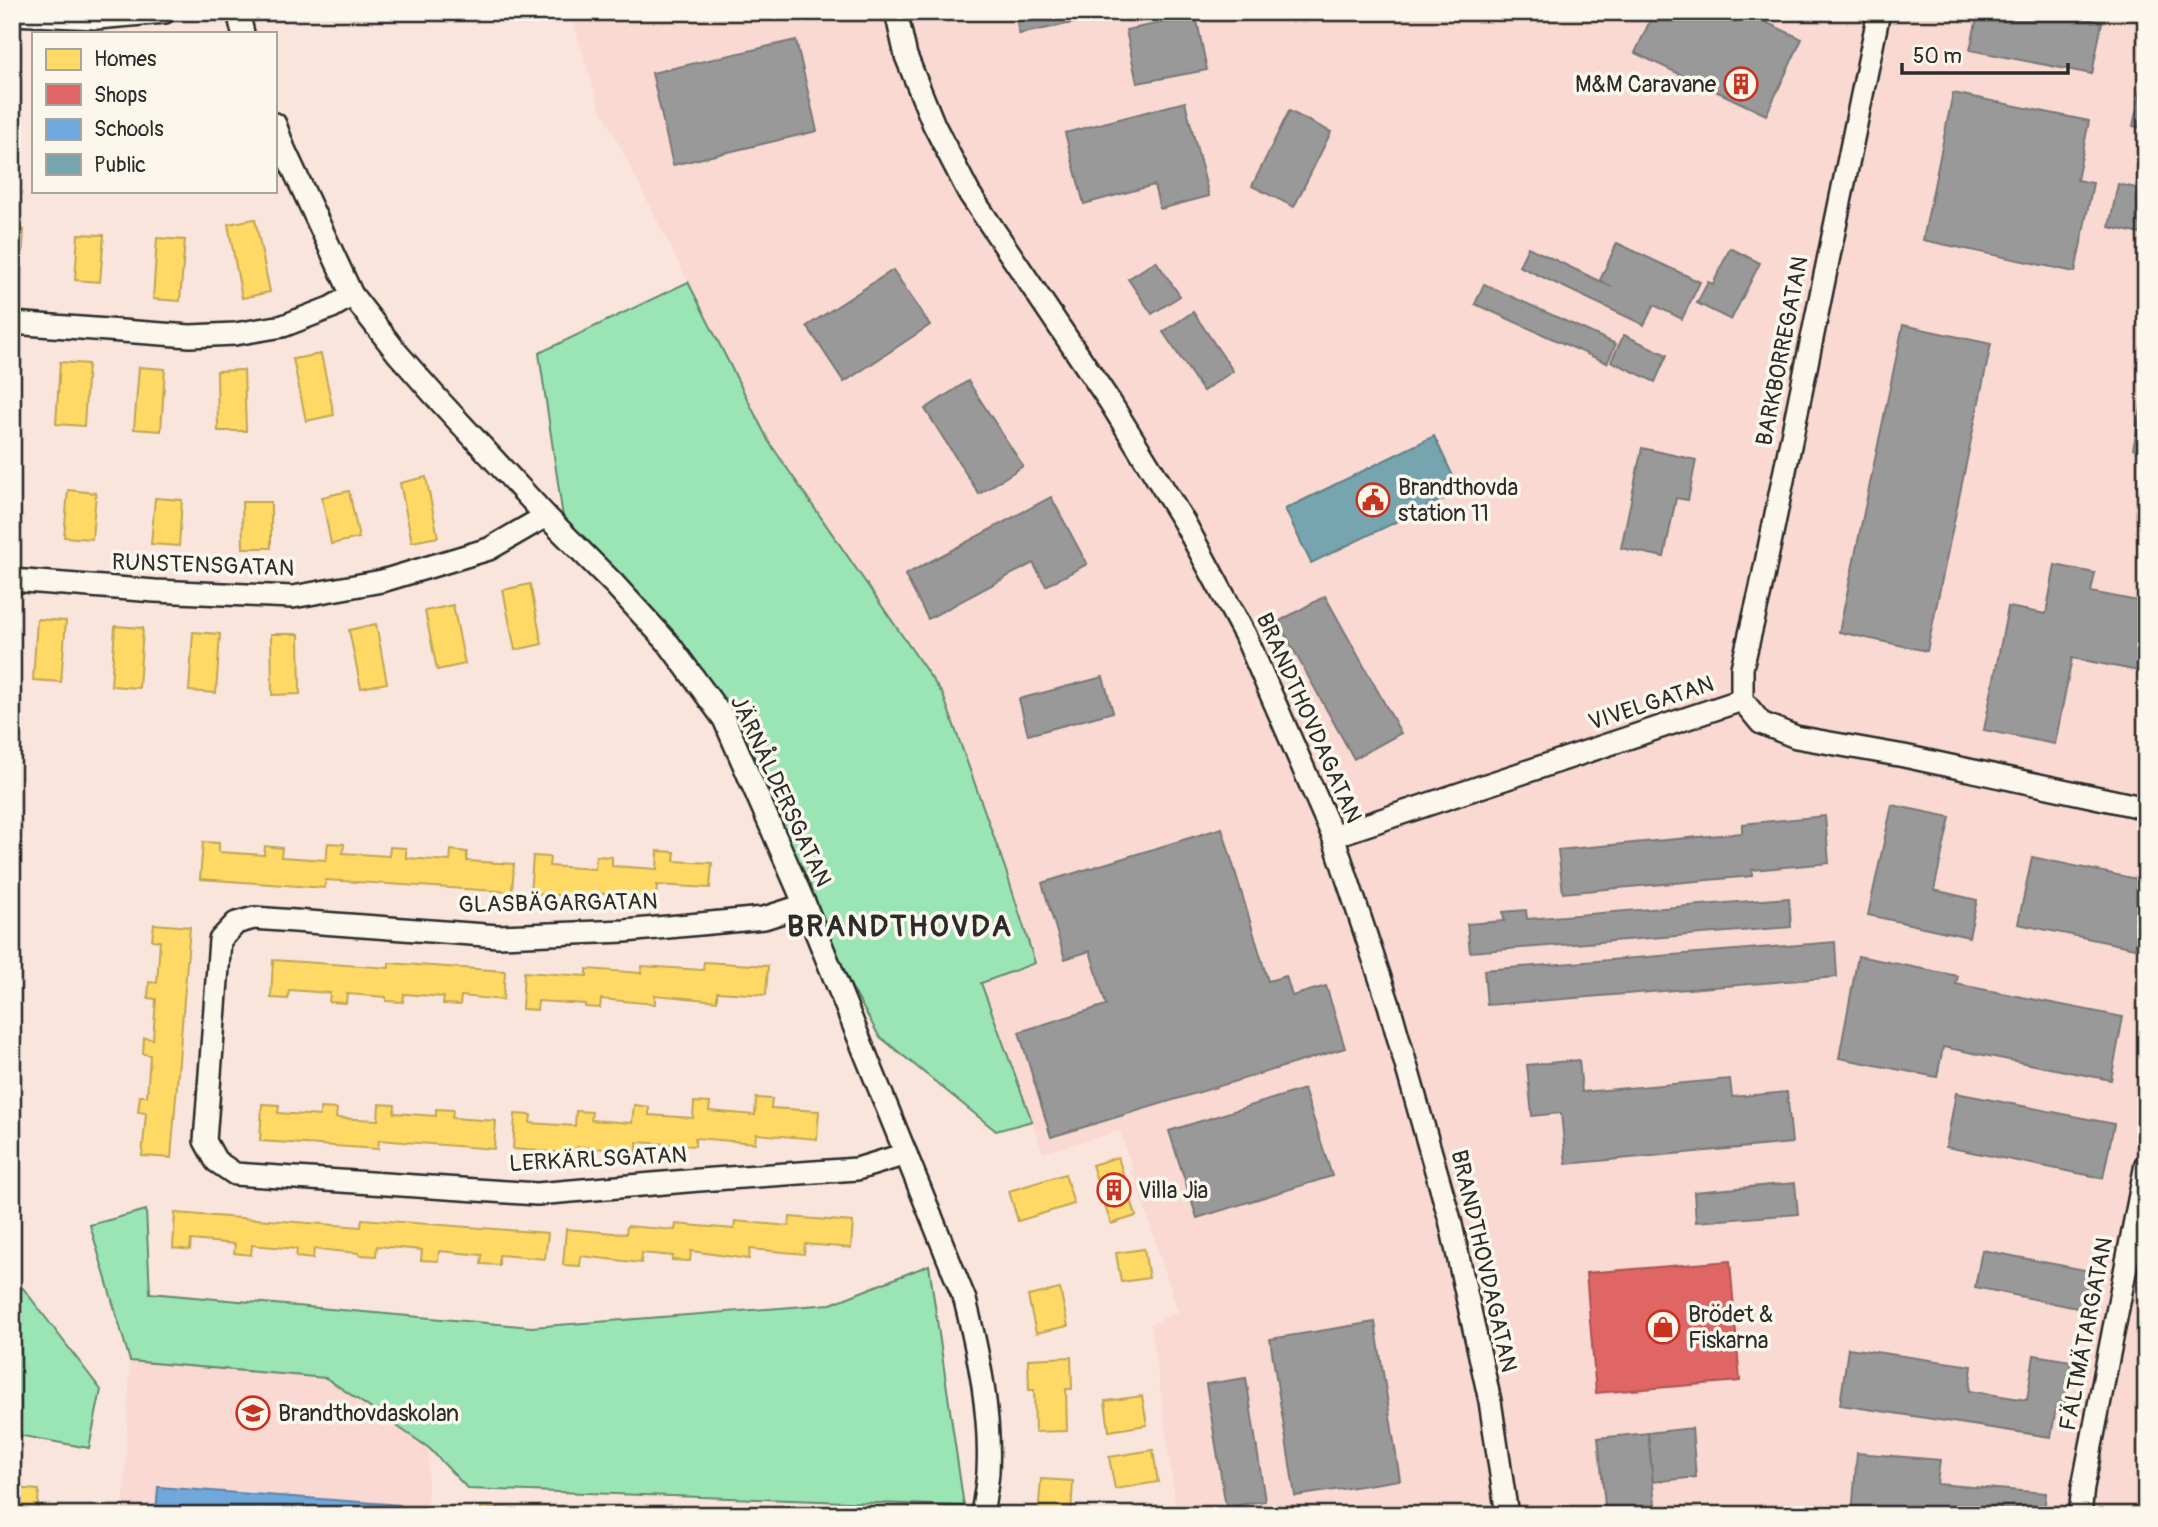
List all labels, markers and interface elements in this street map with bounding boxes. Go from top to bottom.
legend [32,32,276,192]
scale bar [1902,32,2069,76]
text: 50 m [1913,43,1962,70]
text: Homes [94,46,157,73]
building icon: M&M Caravane [1722,65,1760,103]
place label: M&M Caravane [1575,70,1717,99]
text: Shops [94,82,147,109]
text: Schools [94,116,164,143]
text: Public [94,152,146,179]
street label: BARKBORREGATAN [1749,254,1815,448]
place label: Brandthovda station 11 [1398,473,1518,528]
public building icon: Brandthovda station 11 [1354,481,1392,519]
street label: RUNSTENSGATAN [111,547,295,583]
street label: BRANDTHOVDAGATAN [1250,608,1368,828]
street label: VIVELGATAN [1585,669,1717,737]
street label: JÄRNÅLDERSGATAN [724,690,839,891]
street label: GLASBÄGARGATAN [458,887,658,919]
district label: BRANDTHOVDA [787,908,1013,945]
street label: LERKÄRLSGATAN [508,1140,688,1178]
street label: BRANDTHOVDAGATAN [1444,1147,1524,1375]
building icon: Villa Jia [1095,1171,1133,1209]
place label: Villa Jia [1138,1176,1208,1205]
street label: FÄLTMÄTARGATAN [2053,1235,2119,1433]
place label: Brödet & Fiskarna [1688,1300,1773,1355]
shop icon: Brödet & Fiskarna [1644,1308,1682,1346]
school or university icon: Brandthovdaskolan [234,1394,272,1432]
place label: Brandthovdaskolan [278,1399,459,1428]

